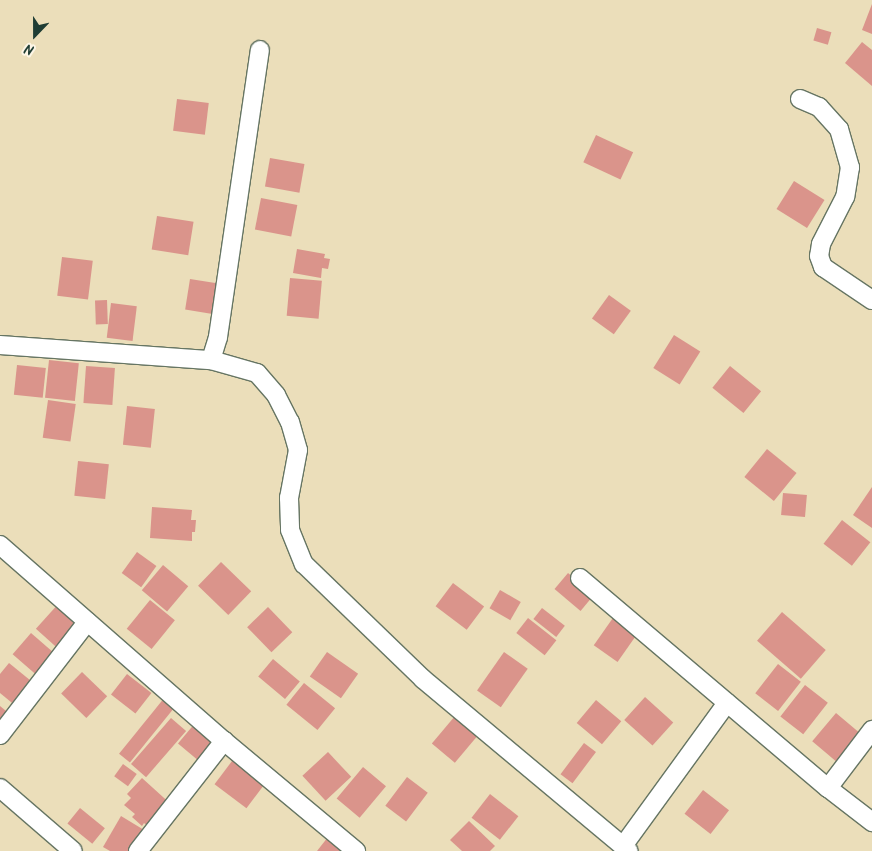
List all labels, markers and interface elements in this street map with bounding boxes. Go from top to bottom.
north arrow [10,10,60,60]
text: N [21,37,38,61]

